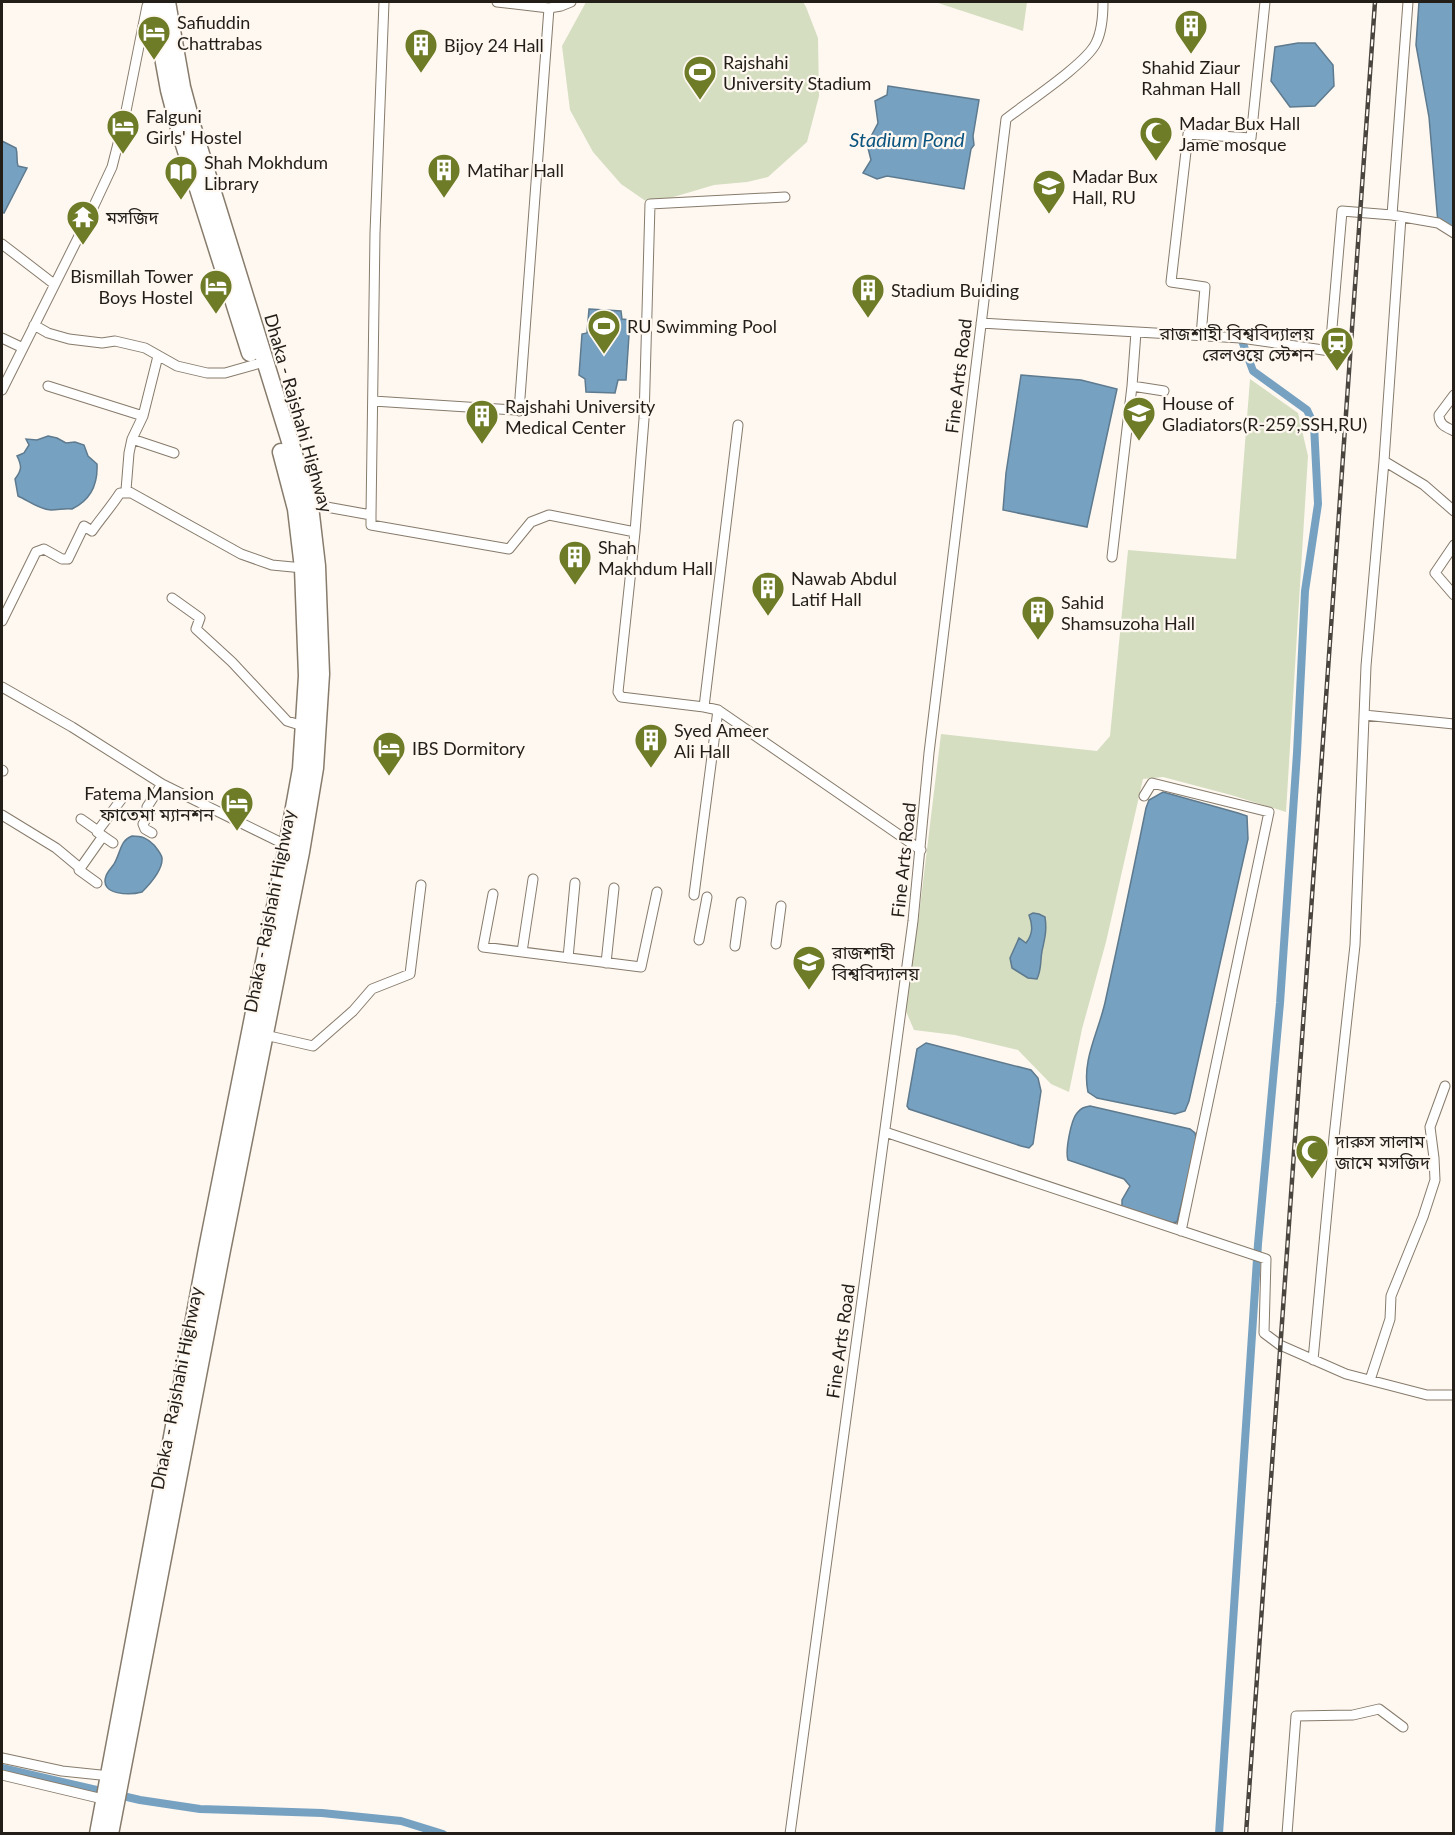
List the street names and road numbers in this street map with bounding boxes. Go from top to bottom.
street label: Dhaka - Rajshahi Highway [260,311,338,516]
street label: Fine Arts Road [940,317,976,435]
street label: Fine Arts Road [886,801,920,919]
street label: Dhaka - Rajshahi Highway [239,807,300,1014]
street label: Fine Arts Road [821,1282,859,1400]
street label: Dhaka - Rajshahi Highway [146,1284,207,1491]

